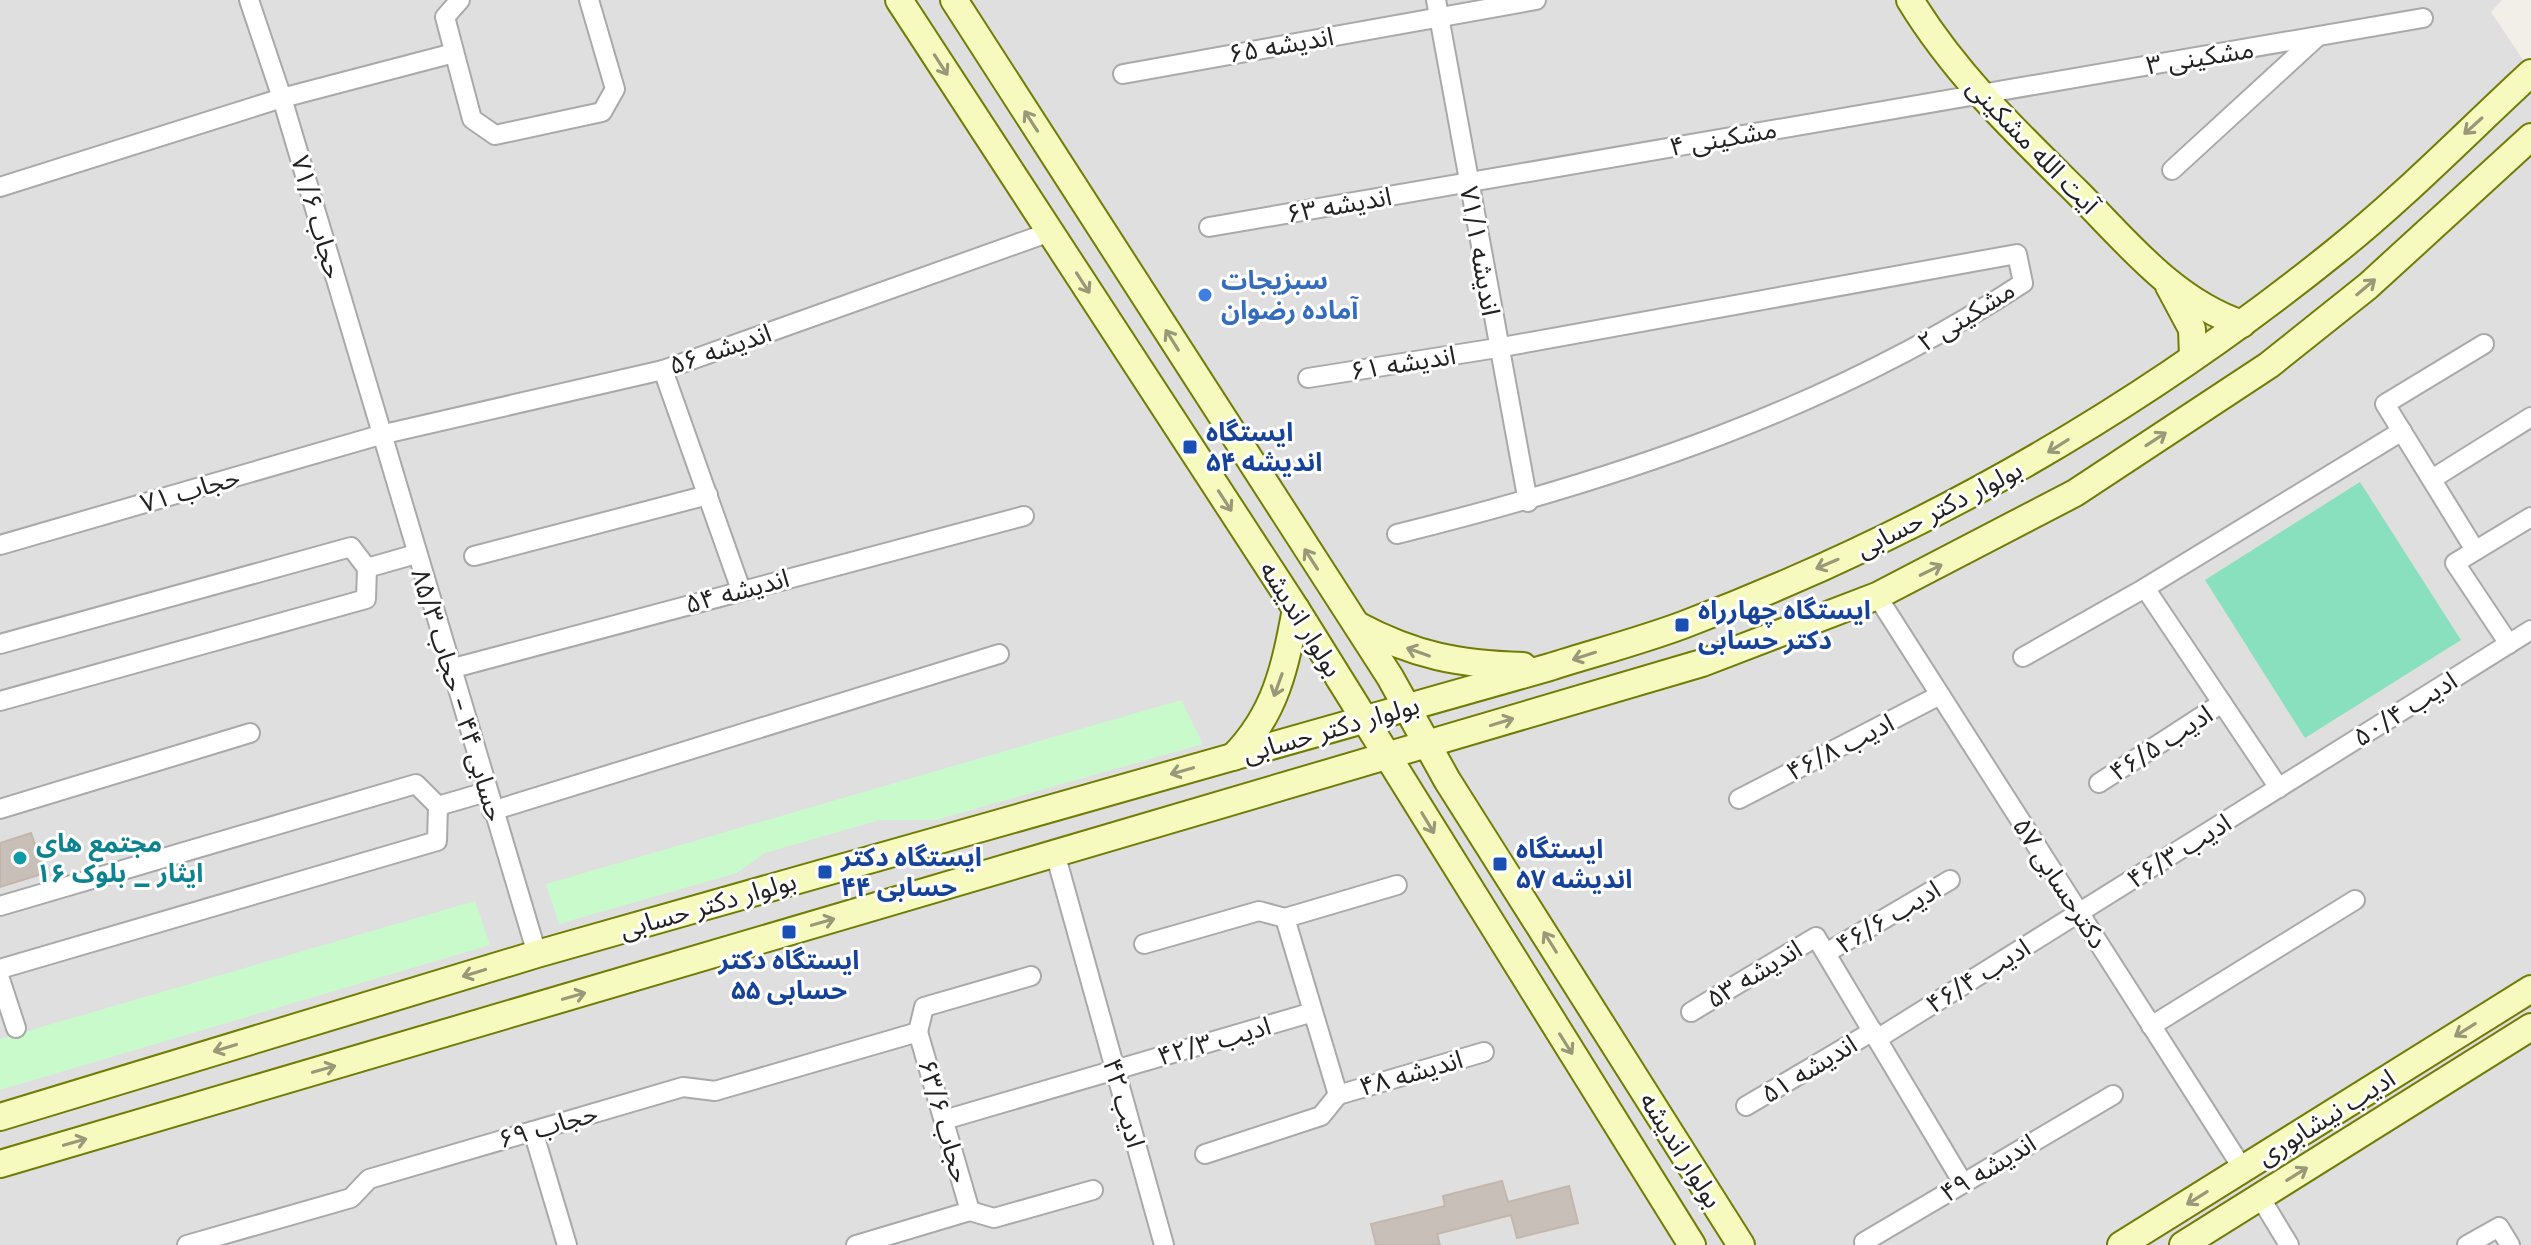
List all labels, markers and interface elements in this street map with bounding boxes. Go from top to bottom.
street label: اندیشه ۶۵ [1226,19,1336,71]
street label: مشکینی ۳ [2144,32,2256,82]
one-way arrow [933,54,950,76]
street label: آیت الله مشکینی [1960,71,2107,222]
one-way arrow [1023,111,1040,133]
street label: مشکینی ۴ [1667,112,1779,164]
one-way arrow [2464,116,2484,134]
street label: حجاب ۷۱/۶ [283,151,351,283]
street label: اندیشه ۶۳ [1284,179,1394,231]
street label: اندیشه ۷۱/۱ [1452,183,1508,319]
place label: سبزیجات آماده رضوان [1221,263,1359,327]
one-way arrow [1076,271,1092,294]
street label: مشکینی ۲ [1911,273,2021,359]
one-way arrow [2356,278,2376,296]
marker: سبزیجات آماده رضوان [1196,286,1214,304]
street label: اندیشه ۵۶ [664,316,776,382]
one-way arrow [1163,329,1179,352]
street label: اندیشه ۶۱ [1348,338,1458,388]
place label: ایستگاه اندیشه ۵۴ [1206,415,1322,479]
one-way arrow [2144,431,2167,447]
marker: ایستگاه اندیشه ۵۴ [1181,438,1199,456]
one-way arrow [2047,439,2070,455]
street label: بولوار دکتر حسابی [1850,453,2028,565]
street label: حجاب ۷۱ [136,460,244,520]
one-way arrow [1218,489,1234,512]
one-way arrow [1303,549,1320,571]
street label: بولوار اندیشه [1252,555,1350,683]
one-way arrow [1815,557,1839,572]
street label: اندیشه ۵۴ [681,561,793,621]
one-way arrow [1919,561,1943,577]
street label: حسابی ۴۴ - حجاب ۸۵/۳ [403,564,513,826]
place label: ایستگاه چهارراه دکتر حسابی [1698,593,1871,657]
marker: ایستگاه چهارراه دکتر حسابی [1673,616,1691,634]
one-way arrow [1406,644,1431,659]
one-way arrow [1572,650,1597,664]
street label: ادیب ۵۰/۴ [2347,664,2463,754]
one-way arrow [1270,672,1284,697]
street label: بولوار دکتر حسابی [1239,688,1423,770]
street label: ادیب ۴۶/۵ [2103,697,2219,789]
street label: ادیب ۴۶/۸ [1780,705,1900,789]
one-way arrow [1489,714,1515,729]
one-way arrow [1169,764,1195,779]
street label: ادیب ۴۶/۳ [2121,806,2237,896]
one-way arrow [1421,811,1437,834]
street label: دکترحسابی ۵۷ [2005,811,2115,955]
place label: مجتمع های ایثار _ بلوک ۱۶ [36,826,203,890]
place label: ایستگاه اندیشه ۵۷ [1516,832,1632,896]
place label: ایستگاه دکتر حسابی ۴۴ [840,840,982,904]
marker: مجتمع های ایثار _ بلوک ۱۶ [11,849,29,867]
marker: ایستگاه اندیشه ۵۷ [1491,855,1509,873]
marker: ایستگاه دکتر حسابی ۴۴ [816,863,834,881]
street label: بولوار دکتر حسابی [616,864,800,946]
street label: ادیب ۴۶/۶ [1829,872,1947,962]
one-way arrow [810,914,836,929]
marker: ایستگاه دکتر حسابی ۵۵ [780,923,798,941]
street label: ادیب ۴۶/۴ [1920,931,2036,1021]
one-way arrow [1541,932,1558,954]
street label: اندیشه ۵۳ [1700,932,1808,1016]
place label: ایستگاه دکتر حسابی ۵۵ [718,943,859,1007]
one-way arrow [461,966,487,981]
one-way arrow [560,988,586,1003]
street label: ادیب ۴۲/۳ [1153,1009,1275,1073]
one-way arrow [2454,1023,2477,1039]
street label: اندیشه ۵۱ [1755,1027,1863,1111]
one-way arrow [1559,1032,1575,1055]
one-way arrow [213,1042,238,1056]
street label: اندیشه ۴۸ [1355,1042,1467,1104]
street label: ادیب ۴۲ [1095,1054,1153,1152]
street label: حجاب ۶۳/۶ [910,1055,978,1187]
one-way arrow [311,1061,337,1076]
street label: ادیب نیشابوری [2251,1061,2401,1173]
street label: بولوار اندیشه [1632,1086,1730,1214]
street label: حجاب ۶۹ [494,1096,602,1156]
street label: اندیشه ۴۹ [1934,1126,2042,1210]
one-way arrow [61,1134,87,1149]
one-way arrow [2285,1165,2307,1182]
one-way arrow [2186,1190,2209,1206]

